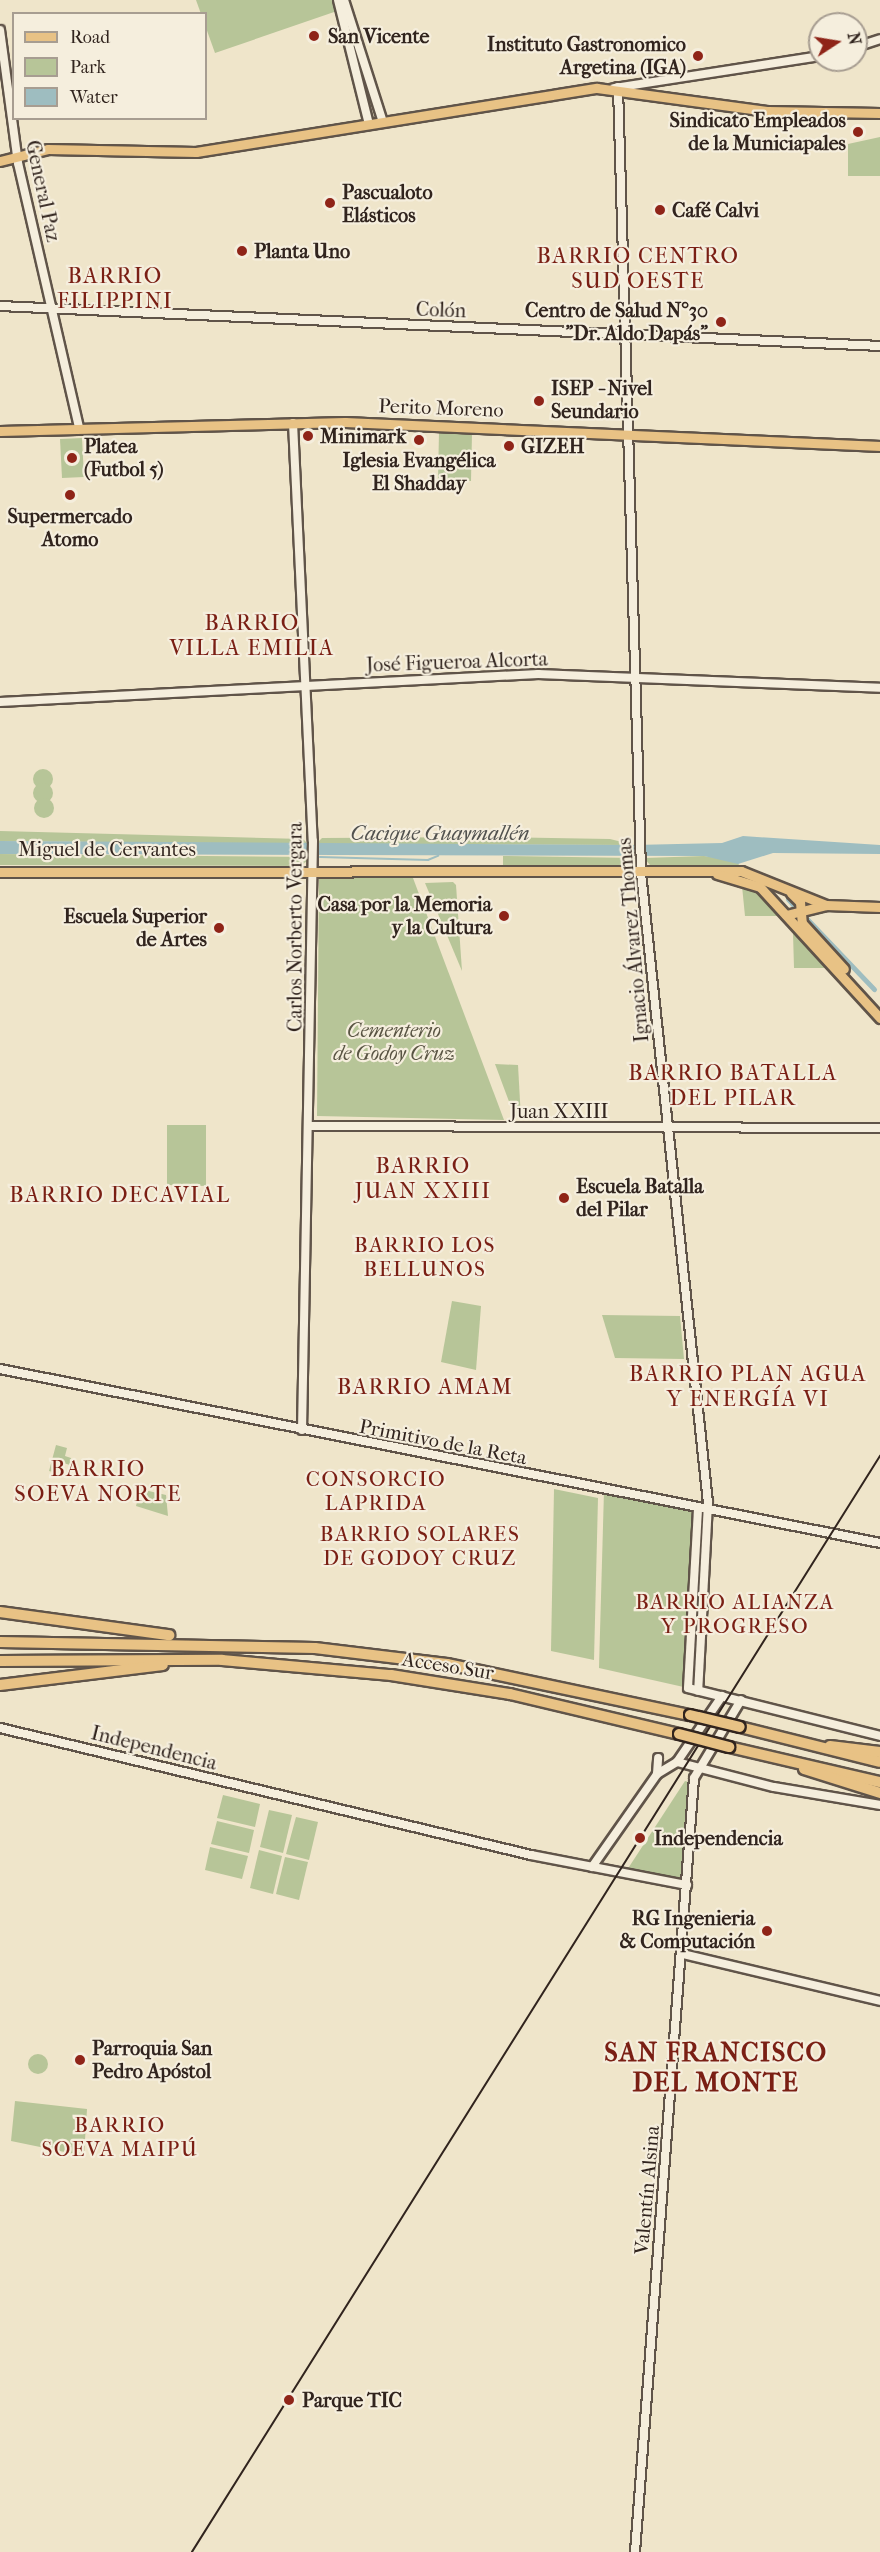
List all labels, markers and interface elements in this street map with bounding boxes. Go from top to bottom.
legend [12,12,207,120]
north arrow [808,12,868,72]
place label: San Vicente [328,24,429,48]
text: Road [70,27,110,48]
marker: San Vicente [305,27,323,45]
text: N [844,31,865,46]
place label: Instituto Gastronomico Argetina (IGA) [487,33,686,80]
marker: Instituto Gastronomico Argetina (IGA) [691,49,705,63]
text: Park [70,57,106,78]
text: Water [70,87,118,108]
place label: Sindicato Empleados de la Municiapales [670,108,846,155]
marker: Sindicato Empleados de la Municiapales [851,125,865,139]
street label: General Paz [21,138,65,244]
place label: Pascualoto Elásticos [342,180,433,227]
marker: Pascualoto Elásticos [323,196,337,210]
place label: Café Calvi [672,198,759,222]
marker: Café Calvi [653,203,667,217]
place label: Planta Uno [254,239,350,263]
district label: BARRIO CENTRO SUD OESTE [537,243,739,294]
marker: Planta Uno [235,244,249,258]
district label: BARRIO FILIPPINI [57,263,173,314]
street label: Colón [415,297,467,323]
place label: Centro de Salud N°30 "Dr. Aldo Dapás" [525,298,708,345]
marker: Centro de Salud N°30 "Dr. Aldo Dapás" [712,313,730,331]
place label: ISEP - Nivel Seundario [551,377,653,424]
street label: Perito Moreno [378,394,504,422]
marker: ISEP - Nivel Seundario [532,394,546,408]
place label: Minimark [320,424,406,448]
marker: Minimark [301,429,315,443]
marker: Iglesia Evangélica El Shadday [412,433,426,447]
place label: Platea (Futbol 5) [84,434,163,481]
place label: GIZEH [521,434,585,458]
marker: GIZEH [502,439,516,453]
place label: Iglesia Evangélica El Shadday [343,449,495,496]
marker: Platea (Futbol 5) [65,451,79,465]
marker: Supermercado Atomo [63,488,77,502]
place label: Supermercado Atomo [8,504,132,551]
district label: BARRIO VILLA EMILIA [169,610,335,662]
street label: José Figueroa Alcorta [366,647,548,677]
water label: Cacique Guaymallén [351,820,529,846]
street label: Carlos Norberto Vergara [283,822,307,1032]
street label: Miguel de Cervantes [18,837,196,861]
street label: Ignacio Álvarez Thomas [612,837,654,1043]
place label: Casa por la Memoria y la Cultura [317,892,492,939]
place label: Escuela Superior de Artes [63,904,207,951]
marker: Casa por la Memoria y la Cultura [497,909,511,923]
marker: Escuela Superior de Artes [212,921,226,935]
park label: Cementerio de Godoy Cruz [333,1019,455,1066]
district label: BARRIO BATALLA DEL PILAR [628,1060,838,1112]
street label: Juan XXIII [510,1099,608,1123]
district label: BARRIO JUAN XXIII [355,1153,491,1204]
place label: Escuela Batalla del Pilar [576,1174,703,1221]
district label: BARRIO DECAVIAL [9,1183,231,1209]
marker: Escuela Batalla del Pilar [557,1191,571,1205]
district label: BARRIO LOS BELLUNOS [354,1232,496,1282]
district label: BARRIO PLAN AGUA Y ENERGÍA VI [629,1361,867,1412]
district label: BARRIO AMAM [337,1375,513,1401]
street label: Primitivo de la Reta [357,1414,529,1470]
district label: BARRIO SOEVA NORTE [14,1456,182,1508]
district label: CONSORCIO LAPRIDA [306,1466,446,1516]
district label: BARRIO SOLARES DE GODOY CRUZ [320,1521,520,1571]
district label: BARRIO ALIANZA Y PROGRESO [635,1589,835,1639]
street label: Acceso Sur [400,1647,496,1685]
street label: Independencia [89,1721,219,1775]
place label: Independencia [654,1826,783,1850]
marker: Independencia [631,1829,649,1847]
place label: RG Ingenieria & Computación [620,1907,755,1954]
marker: RG Ingenieria & Computación [760,1924,774,1938]
place label: Parroquia San Pedro Apóstol [92,2036,212,2083]
district label: SAN FRANCISCO DEL MONTE [604,2037,828,2098]
marker: Parroquia San Pedro Apóstol [73,2053,87,2067]
district label: BARRIO SOEVA MAIPÚ [41,2112,199,2162]
street label: Valentín Alsina [629,2125,665,2255]
place label: Parque TIC [302,2388,402,2412]
marker: Parque TIC [280,2391,298,2409]

